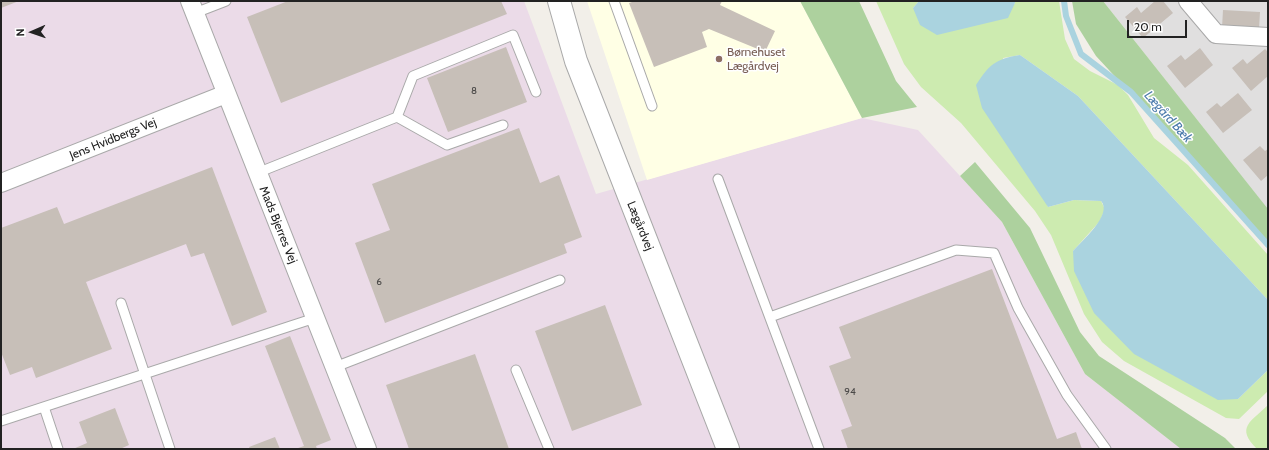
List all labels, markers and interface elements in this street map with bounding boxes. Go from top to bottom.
north arrow [12,12,52,52]
scale bar [1129,12,1189,38]
text: 20 m [1134,19,1162,34]
text: N [13,28,27,37]
place label: Børnehuset Lægårdvej [727,45,785,73]
marker: Børnehuset Lægårdvej [714,54,724,64]
house number: 8 [471,85,477,97]
water label: Lægård Bæk [1141,88,1195,146]
street label: Jens Hvidbergs Vej [67,115,159,163]
street label: Mads Bjerres Vej [256,184,300,266]
street label: Lægårdvej [624,199,656,253]
house number: 6 [376,276,382,288]
house number: 94 [844,386,856,398]

